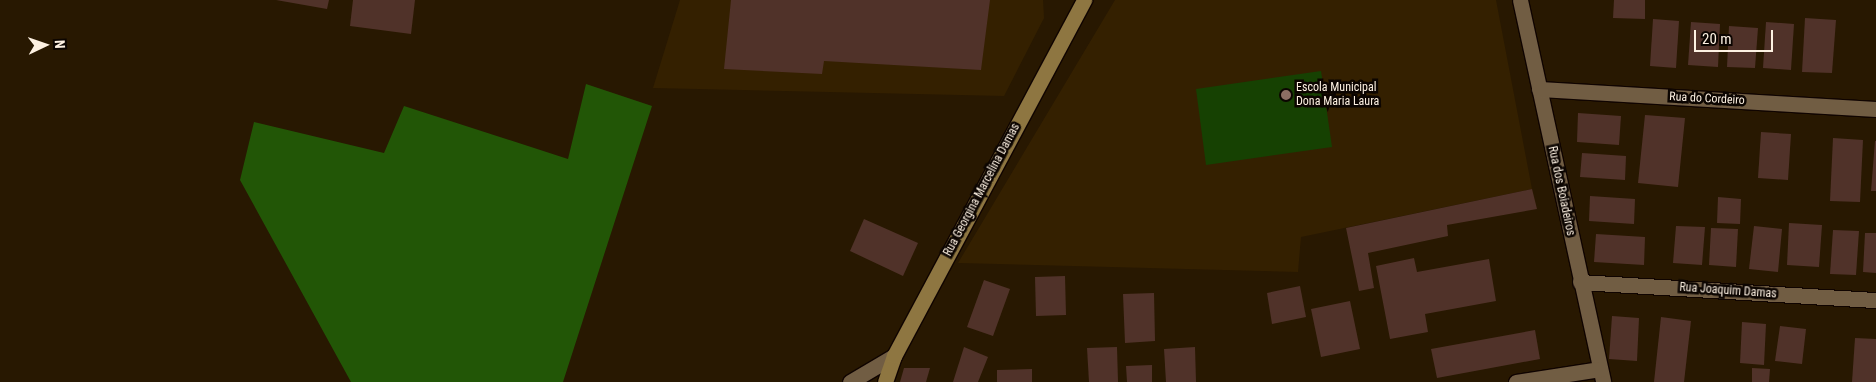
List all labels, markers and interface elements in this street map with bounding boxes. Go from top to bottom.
north arrow [20,20,70,70]
scale bar [1696,20,1775,52]
text: 20 m [1702,30,1732,48]
text: N [52,40,68,49]
place label: Escola Municipal Dona Maria Laura [1296,81,1379,109]
marker: Escola Municipal Dona Maria Laura [1280,89,1292,101]
street label: Rua do Cordeiro [1669,90,1745,108]
street label: Rua Georgina Marcelina Damas [941,121,1023,259]
street label: Rua dos Boiadeiros [1544,145,1578,237]
street label: Rua Joaquim Damas [1679,280,1777,302]

